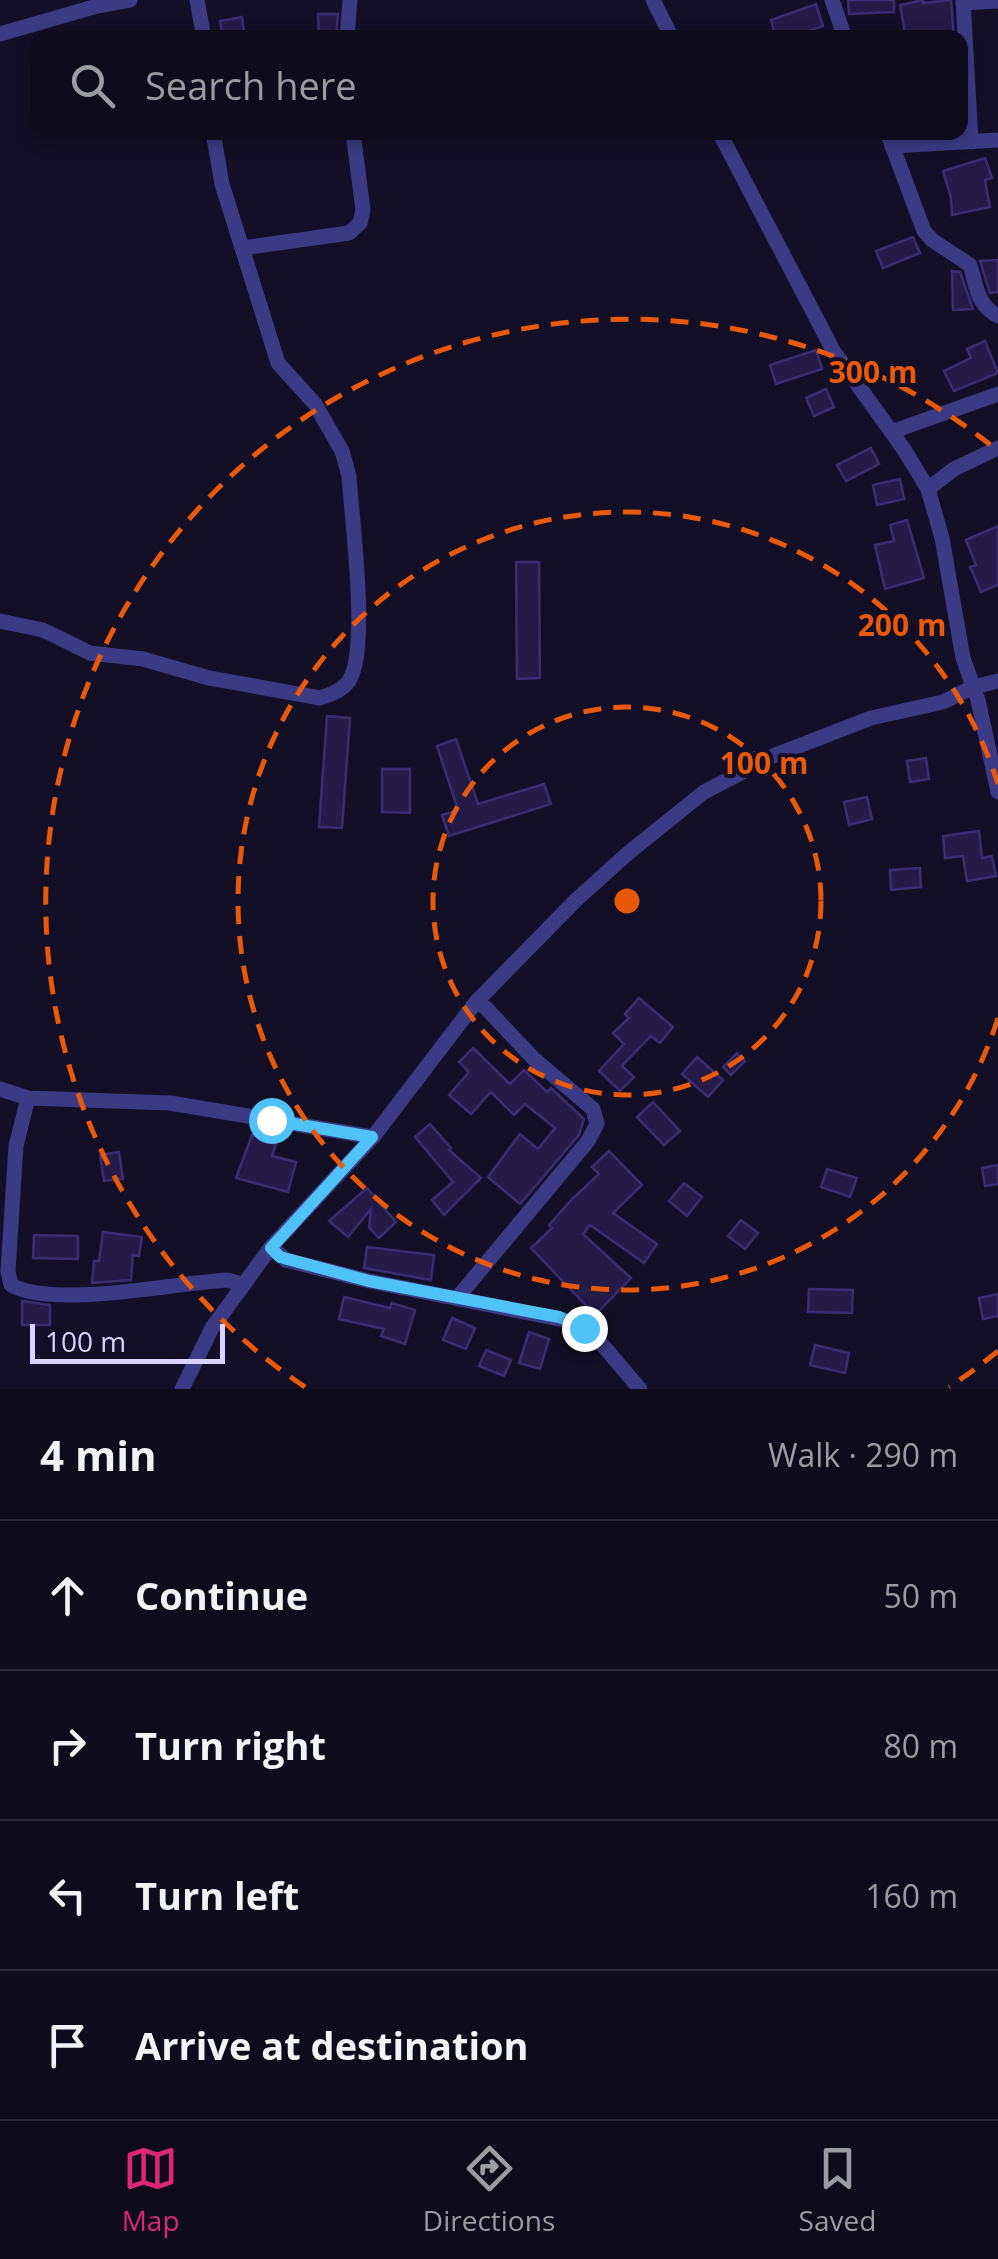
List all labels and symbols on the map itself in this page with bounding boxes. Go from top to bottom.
text: 300 m [829,351,917,392]
text: 200 m [858,604,946,645]
text: 100 m [720,742,808,783]
centre of rings [609,883,645,919]
route start [249,1098,295,1144]
route end [562,1306,608,1352]
scale bar [30,1319,225,1364]

